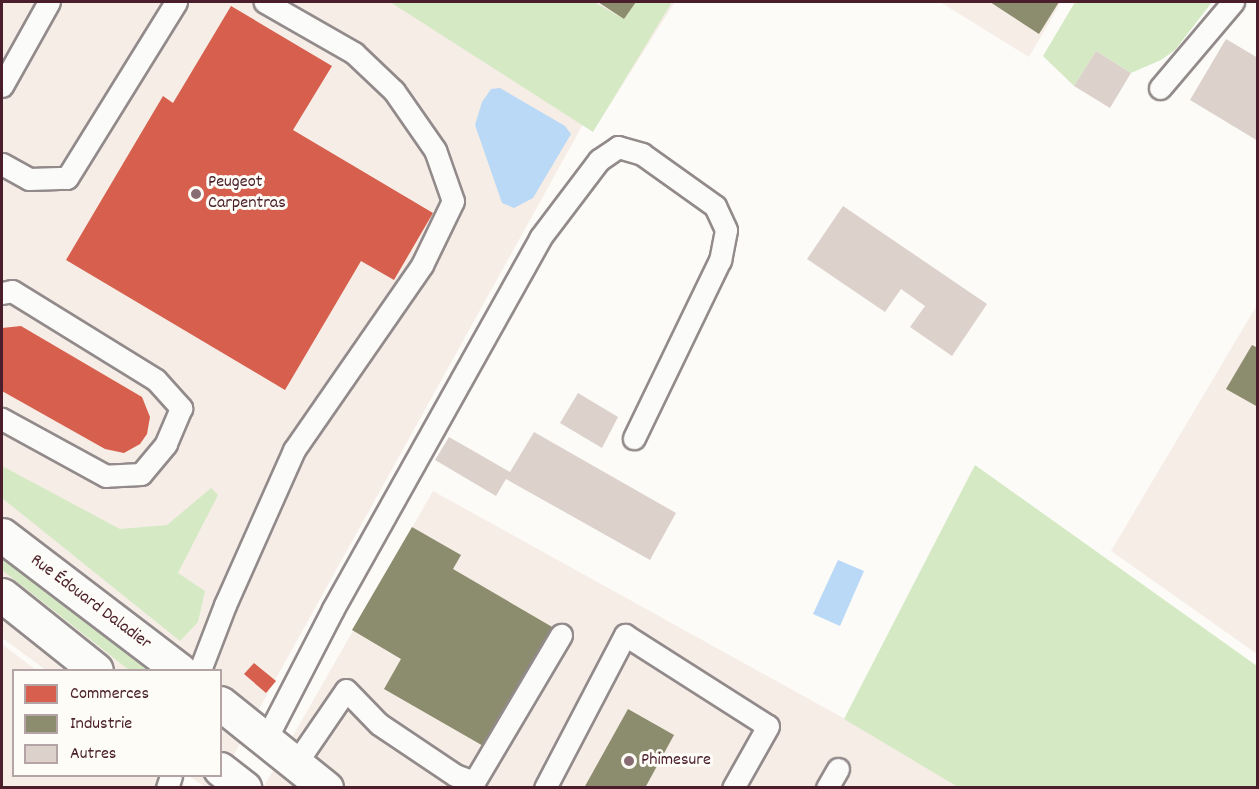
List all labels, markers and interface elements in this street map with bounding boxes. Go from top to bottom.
place label: Peugeot Carpentras [208,173,286,216]
marker: Peugeot Carpentras [189,187,203,201]
street label: Rue Édouard Daladier [25,551,155,655]
legend [12,669,222,777]
text: Commerces [70,682,149,707]
text: Industrie [70,712,132,737]
text: Autres [70,742,116,767]
place label: Phimesure [641,750,711,772]
marker: Phimesure [622,754,636,768]

